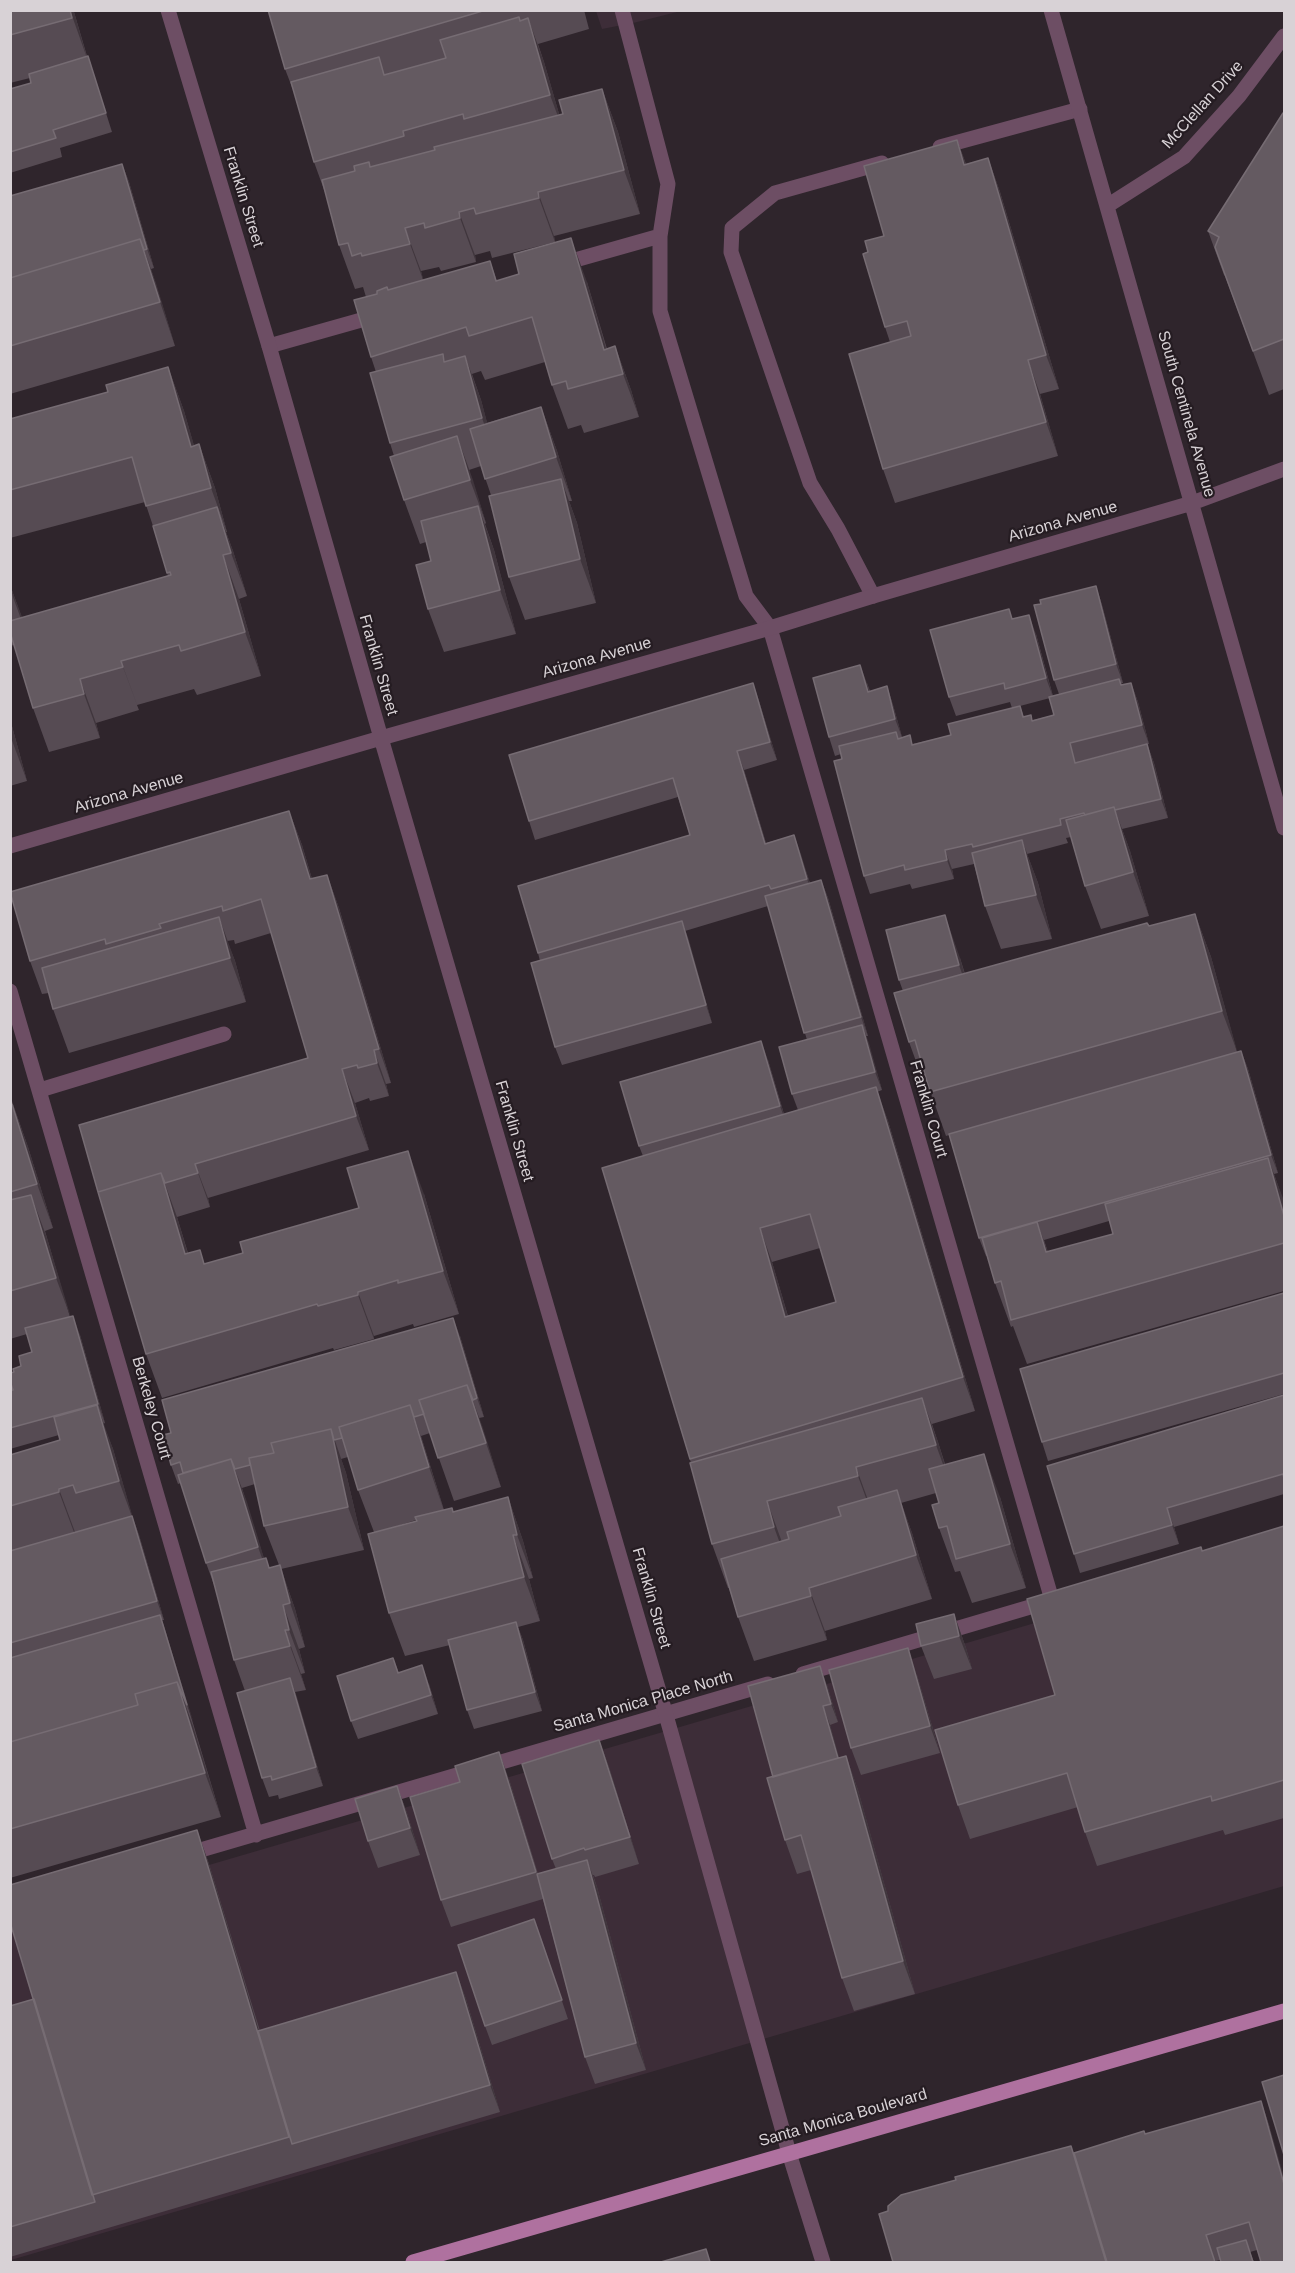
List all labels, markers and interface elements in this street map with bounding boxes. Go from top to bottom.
street label: McClellan Drive [1158,57,1248,153]
street label: Franklin Street [219,144,267,250]
street label: South Centinela Avenue [1153,329,1219,499]
street label: Arizona Avenue [1006,497,1120,547]
street label: Franklin Street [354,612,402,718]
street label: Arizona Avenue [540,633,654,683]
street label: Arizona Avenue [72,768,186,818]
street label: Franklin Court [905,1058,951,1160]
street label: Franklin Street [490,1078,538,1184]
street label: Berkeley Court [127,1354,175,1462]
street label: Franklin Street [627,1545,675,1651]
street label: Santa Monica Place North [551,1667,735,1737]
street label: Santa Monica Boulevard [757,2085,929,2151]

